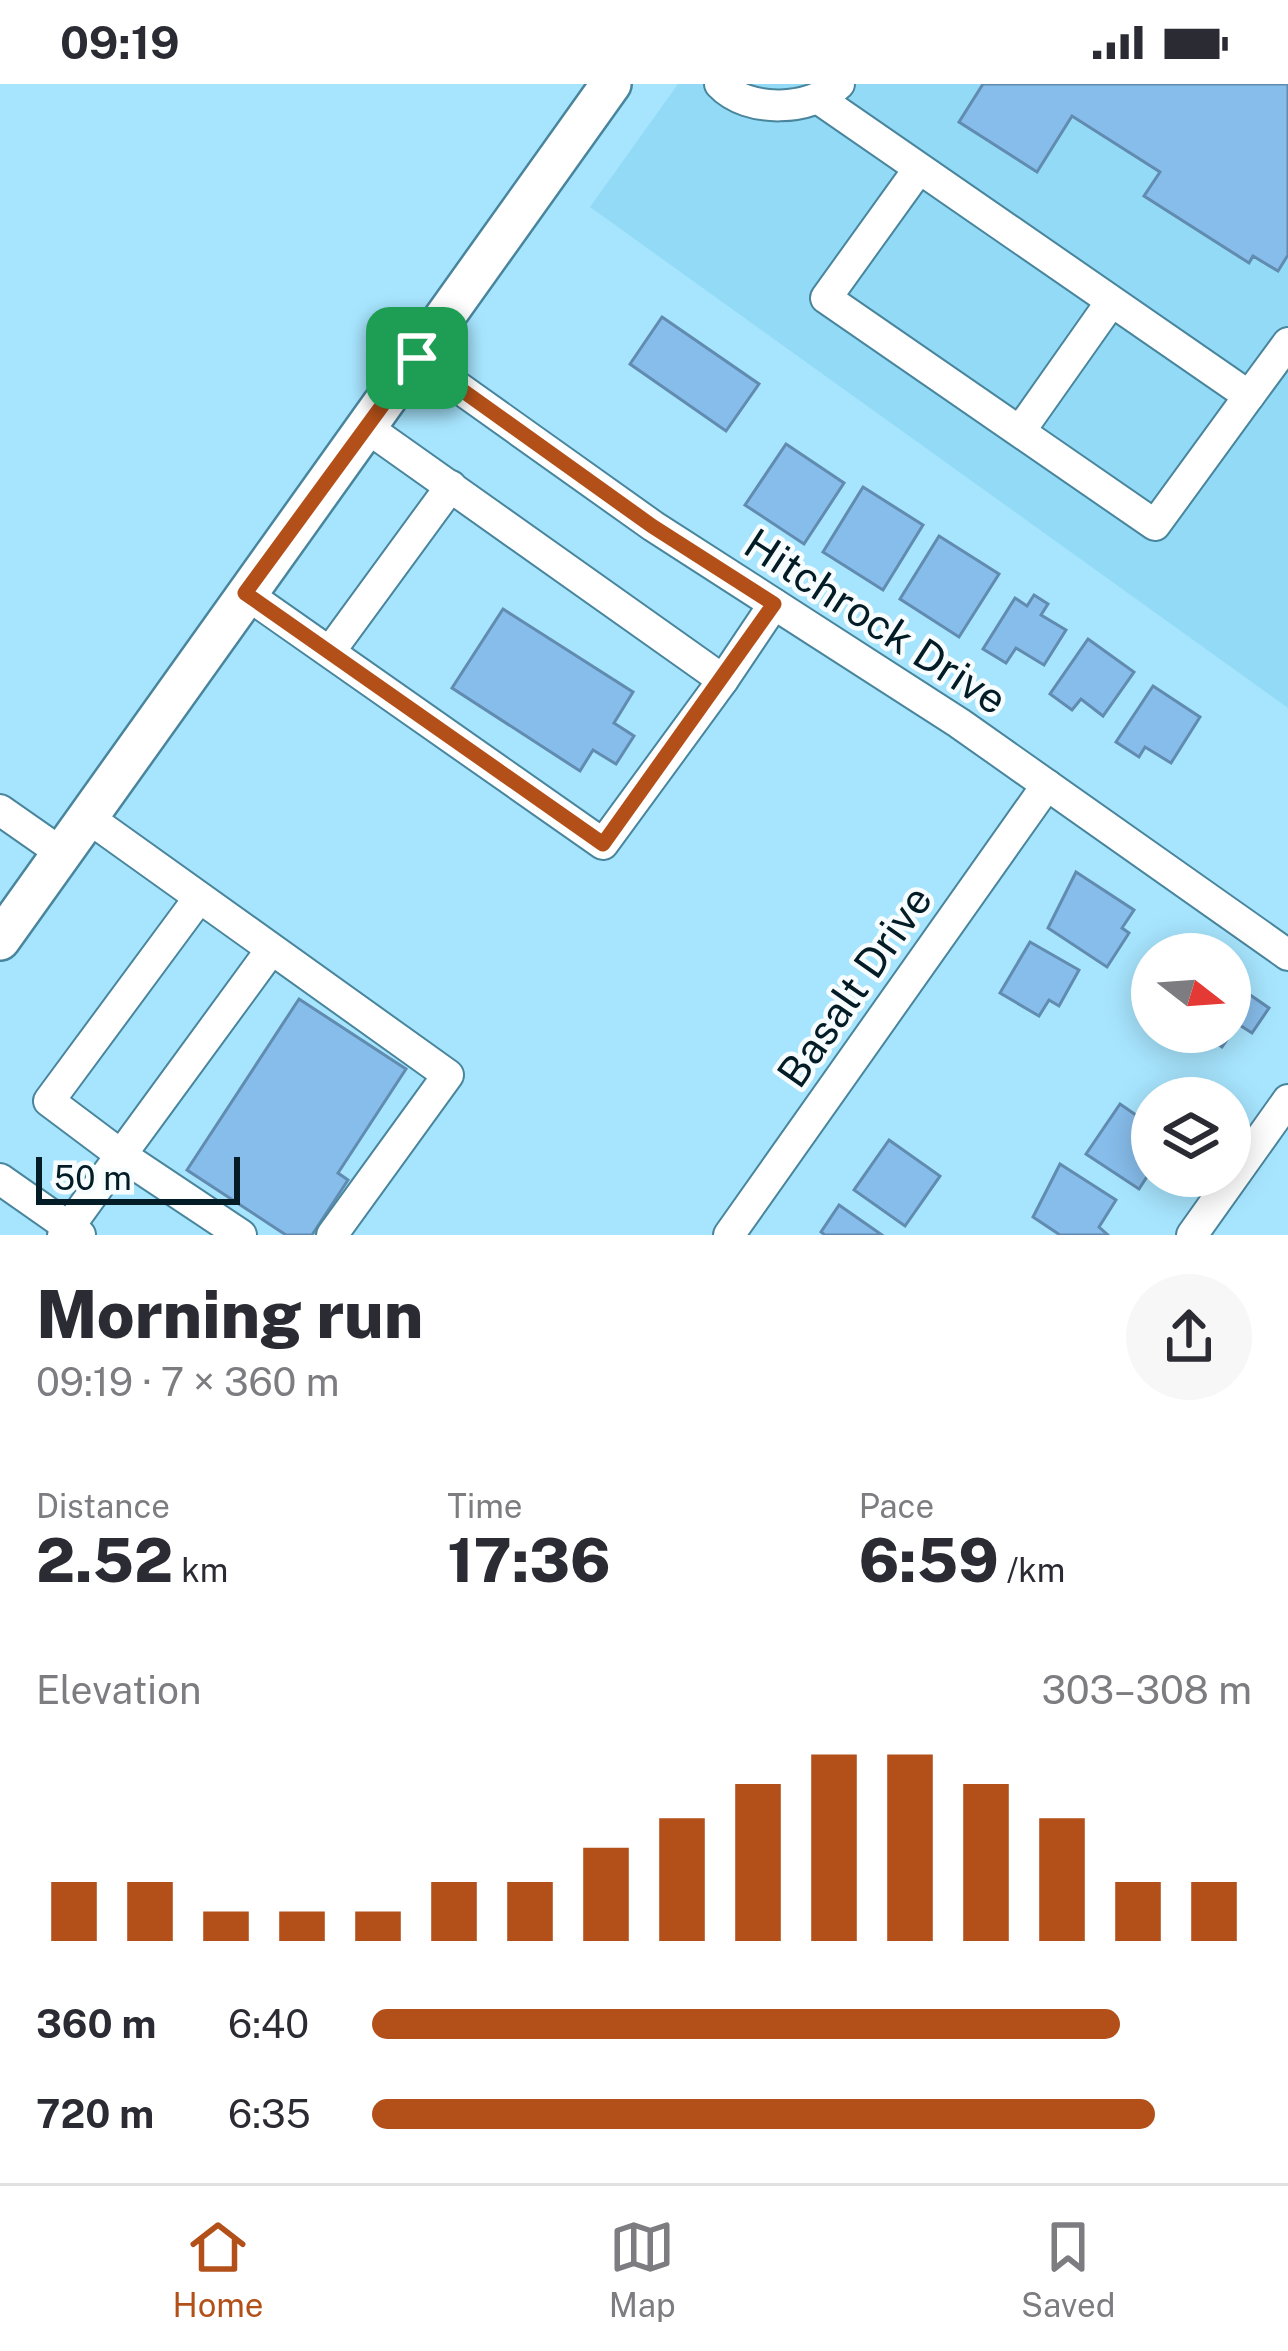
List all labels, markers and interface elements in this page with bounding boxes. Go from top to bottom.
text: 09:19 [60,16,180,69]
pin [366,307,468,409]
icon: arrive [384,325,450,391]
street label: Hitchrock Drive [736,518,1016,724]
street label: Basalt Drive [767,876,941,1096]
north arrow [1131,933,1251,1053]
map controls [1131,933,1251,1197]
button: layers [1131,1077,1251,1197]
scale bar [36,1151,240,1204]
text: 50 m [54,1159,132,1197]
button: share [1126,1274,1252,1400]
text: Morning run [36,1275,423,1353]
text: 09:19 · 7 × 360 m [36,1359,340,1405]
text: Distance [36,1487,170,1525]
text: Time [447,1487,523,1525]
text: Pace [859,1487,934,1525]
text: 2.52 [36,1525,173,1596]
text: 17:36 [447,1525,611,1596]
text: 6:59 [859,1525,999,1596]
text: km [173,1551,228,1589]
text: /km [999,1551,1065,1589]
text: Elevation [36,1667,202,1713]
text: 303–308 m [1041,1667,1252,1713]
text: 360 m [36,2001,156,2047]
text: 6:40 [228,2001,309,2047]
text: 720 m [36,2091,154,2137]
text: 6:35 [228,2091,311,2137]
tab: Home [173,2214,264,2324]
tab: Map [609,2214,676,2324]
tab: Saved [1021,2214,1115,2324]

